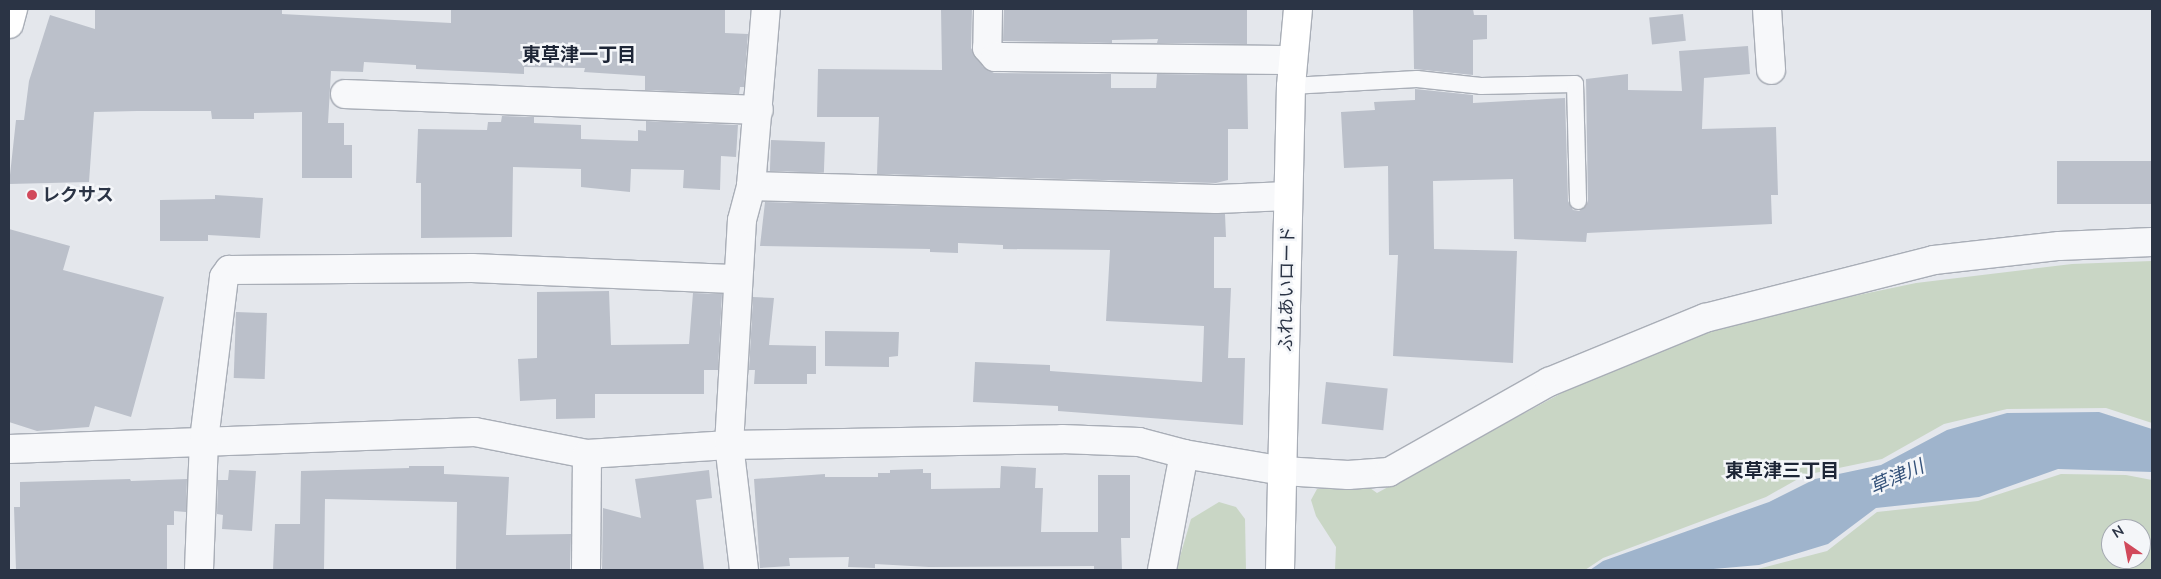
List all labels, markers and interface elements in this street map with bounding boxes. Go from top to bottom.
district label: 東草津一丁目 [522,45,636,67]
place label: レクサス [42,184,114,206]
marker: レクサス [26,189,38,201]
street label: ふれあいロード [1275,226,1299,352]
water label: 草津川 [1866,456,1928,500]
district label: 東草津三丁目 [1725,461,1839,483]
north arrow [2101,519,2151,569]
text: N [2109,521,2128,543]

